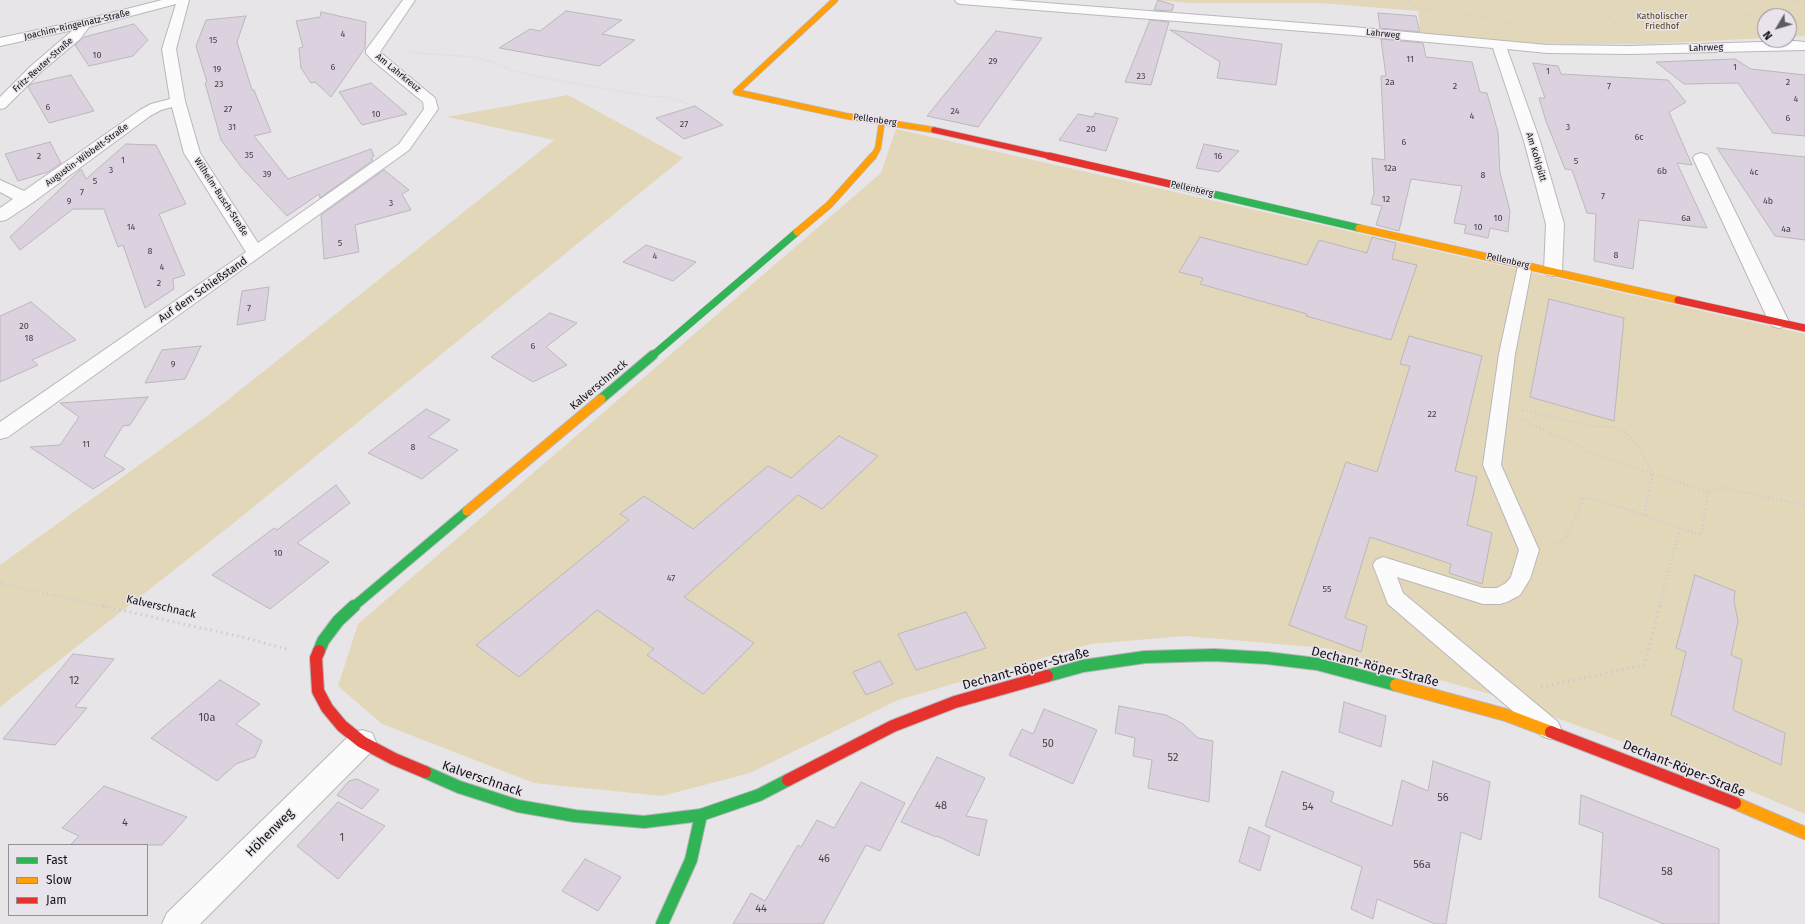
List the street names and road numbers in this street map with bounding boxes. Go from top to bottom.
street label: Joachim-Ringelnatz-Straße [23,8,131,42]
street label: Lahrweg [1365,27,1401,41]
street label: Fritz-Reuter-Straße [11,35,75,95]
street label: Lahrweg [1689,42,1723,54]
street label: Am Lahrkreuz [373,51,423,95]
street label: Pellenberg [853,112,897,128]
street label: Augustin-Wibbelt-Straße [43,121,131,189]
street label: Am Kohlpütt [1523,131,1549,183]
street label: Wilhelm-Busch-Straße [192,156,250,238]
street label: Pellenberg [1170,179,1214,199]
street label: Pellenberg [1486,251,1530,271]
street label: Auf dem Schießstand [156,254,250,326]
street label: Kalverschnack [568,357,630,413]
street label: Kalverschnack [125,593,197,621]
street label: Dechant-Röper-Straße [1310,644,1440,690]
street label: Dechant-Röper-Straße [961,645,1091,693]
street label: Dechant-Röper-Straße [1620,737,1748,801]
street label: Kalverschnack [440,758,524,800]
street label: Höhenweg [243,806,297,860]

